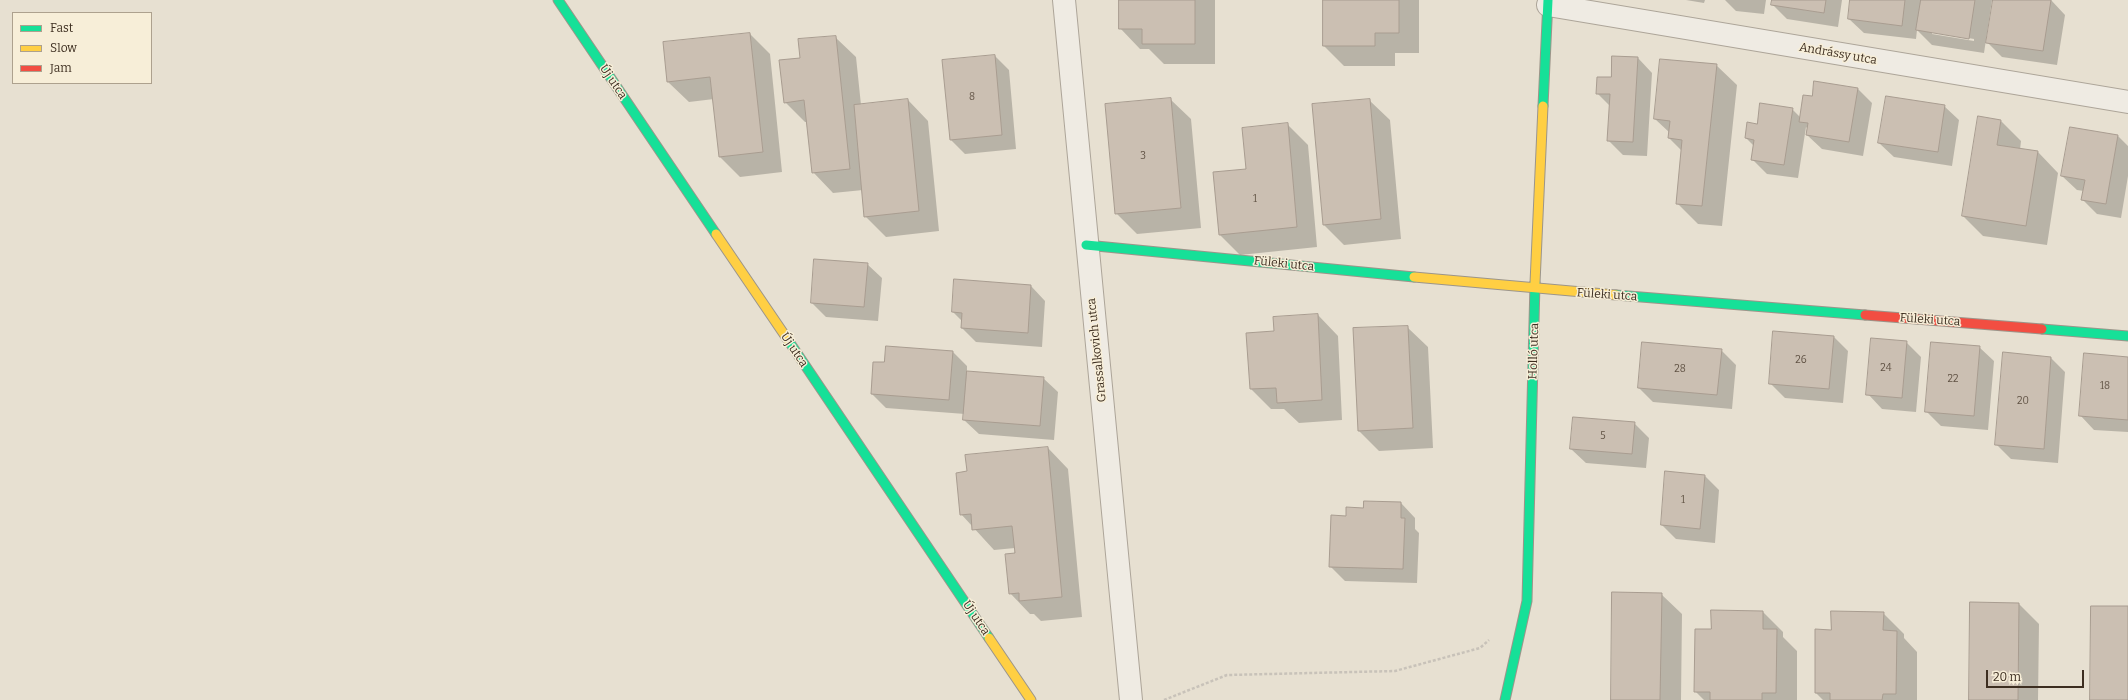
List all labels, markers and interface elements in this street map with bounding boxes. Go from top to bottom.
legend [12,12,152,84]
text: Fast [50,21,73,35]
street label: Andrássy utca [1798,40,1878,68]
text: Slow [50,41,77,55]
text: Jam [50,61,72,75]
street label: Új utca [596,62,630,102]
house number: 8 [969,91,975,103]
house number: 3 [1140,150,1146,162]
house number: 1 [1253,193,1257,205]
street label: Füleki utca [1253,254,1315,274]
street label: Füleki utca [1576,286,1638,304]
street label: Grassalkovich utca [1084,297,1110,403]
street label: Füleki utca [1899,311,1961,329]
street label: Holló utca [1526,322,1542,380]
street label: Új utca [777,330,811,370]
house number: 26 [1795,354,1807,366]
house number: 24 [1880,362,1892,374]
house number: 28 [1674,363,1686,375]
house number: 22 [1948,373,1958,385]
house number: 18 [2100,380,2110,392]
house number: 20 [2017,395,2029,407]
house number: 5 [1600,430,1606,442]
house number: 1 [1681,494,1685,506]
street label: Új utca [959,598,993,638]
scale bar [1988,662,2086,688]
text: 20 m [1993,670,2021,684]

